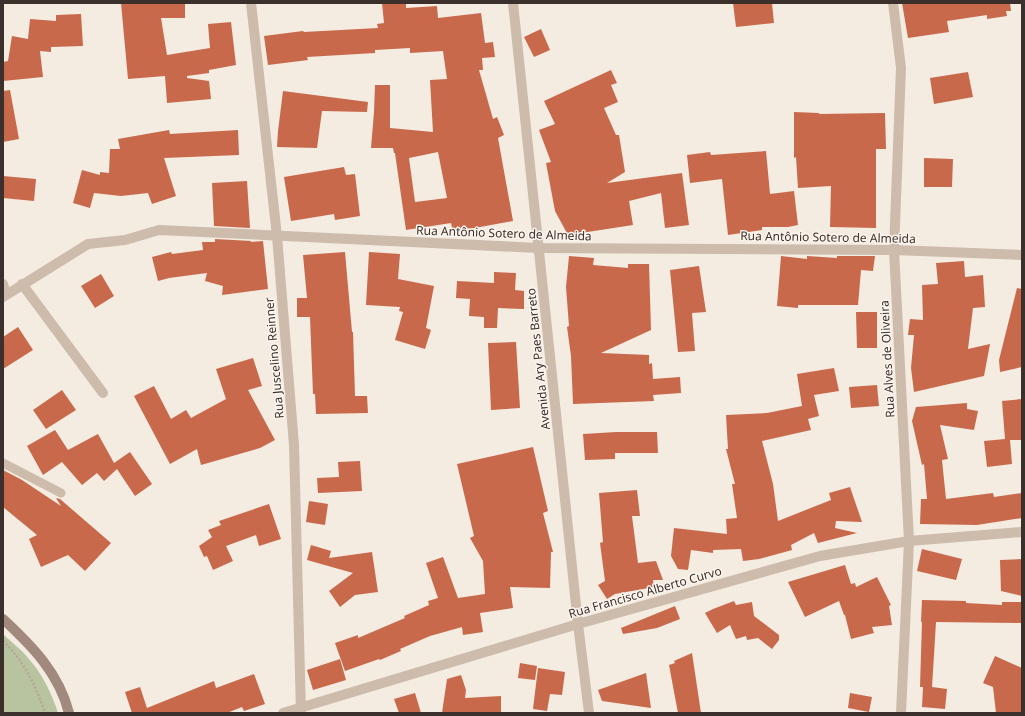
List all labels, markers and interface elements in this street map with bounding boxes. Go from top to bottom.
street label: Rua Antônio Sotero de Almeida [416,221,592,245]
street label: Rua Antônio Sotero de Almeida [740,227,916,247]
street label: Avenida Ary Paes Barreto [522,287,554,431]
street label: Rua Juscelino Reinner [260,297,288,419]
street label: Rua Alves de Oliveira [875,300,899,418]
street label: Rua Francisco Alberto Curvo [566,562,724,622]

